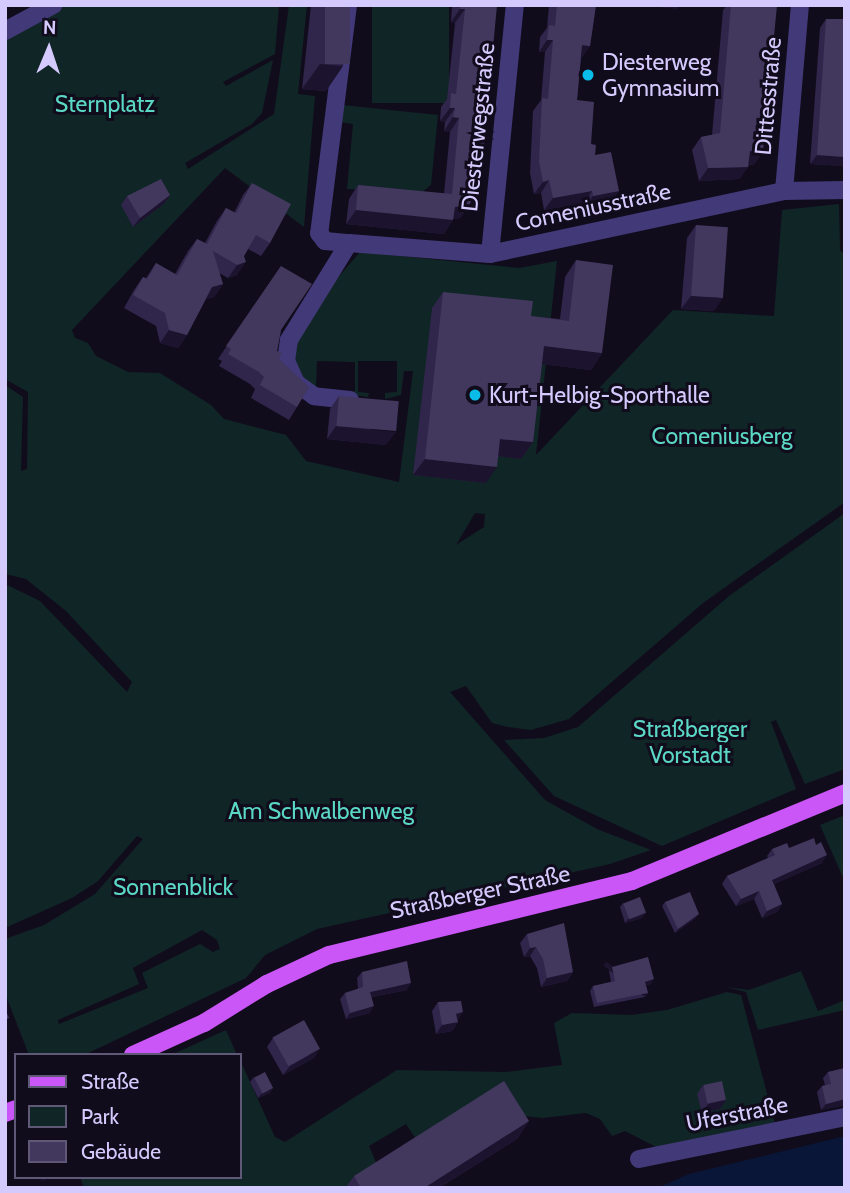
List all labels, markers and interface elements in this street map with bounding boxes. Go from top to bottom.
north arrow [14,14,84,84]
text: N [43,16,57,39]
street label: Dittesstraße [749,36,787,156]
street label: Diesterwegstraße [455,41,501,213]
place label: Diesterweg Gymnasium [602,48,719,102]
marker: Diesterweg Gymnasium [580,67,596,83]
park label: Sternplatz [55,90,155,118]
street label: Comeniusstraße [513,177,673,237]
place label: Kurt-Helbig-Sporthalle [489,381,710,409]
marker: Kurt-Helbig-Sporthalle [467,387,483,403]
park label: Comeniusberg [652,422,792,450]
park label: Straßberger Vorstadt [633,715,747,769]
park label: Am Schwalbenweg [228,797,414,825]
street label: Straßberger Straße [387,859,573,925]
park label: Sonnenblick [113,873,233,901]
legend [14,1053,242,1179]
text: Straße [81,1069,139,1094]
street label: Uferstraße [684,1091,790,1137]
text: Park [81,1104,119,1129]
text: Gebäude [81,1139,161,1164]

